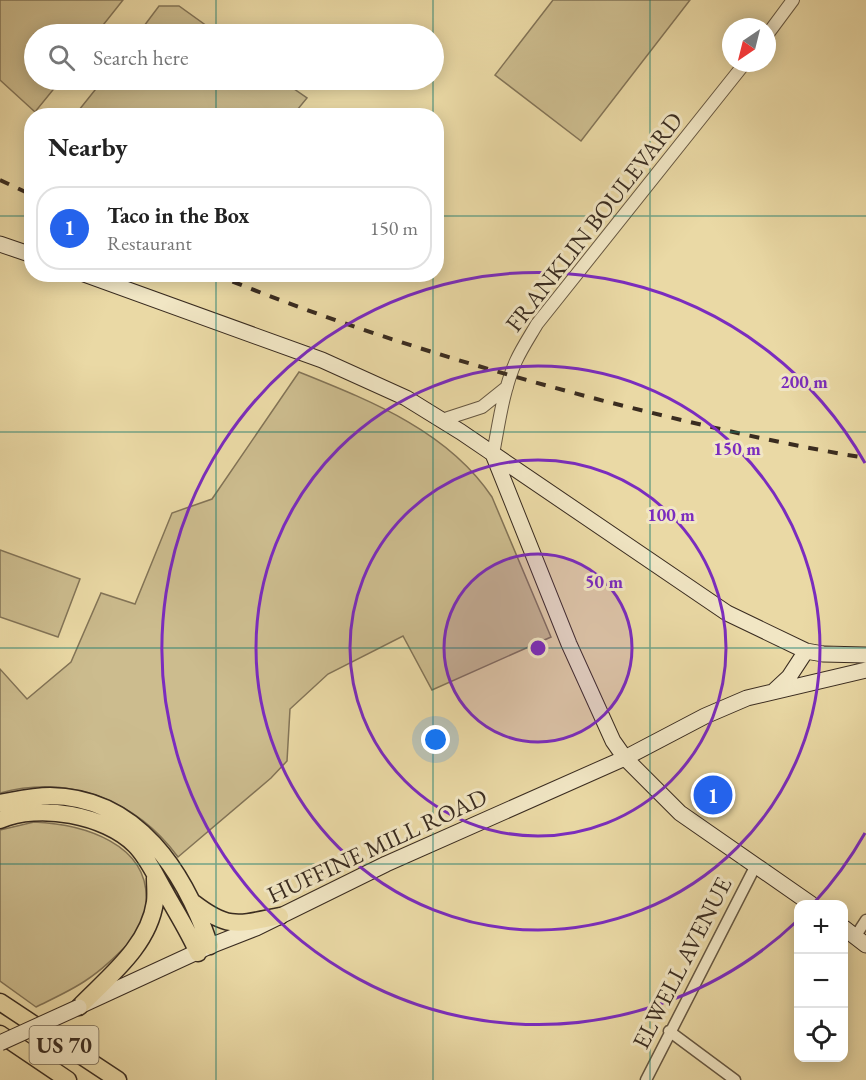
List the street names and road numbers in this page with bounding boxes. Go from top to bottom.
street label: FRANKLIN BOULEVARD [498,105,689,338]
street label: HUFFINE MILL ROAD [262,781,492,910]
street label: ELWELL AVENUE [625,872,738,1054]
road number: US 70 [29,1026,98,1064]

